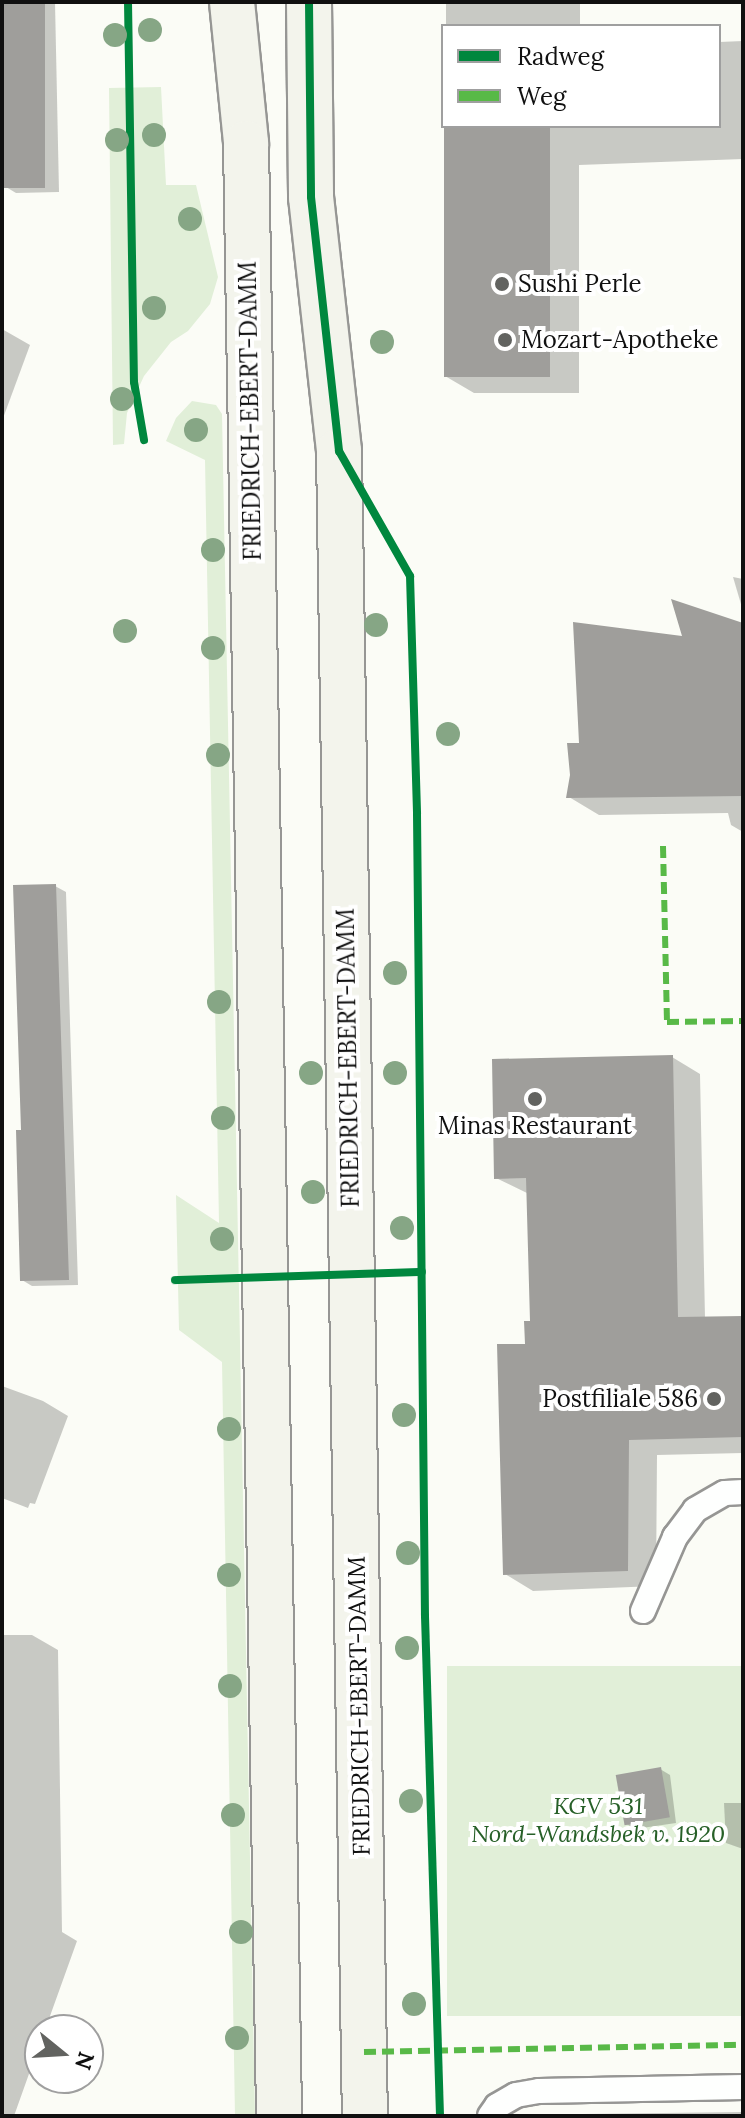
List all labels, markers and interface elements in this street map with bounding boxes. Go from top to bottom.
legend [441,24,721,128]
text: Radweg [517,41,604,72]
text: Weg [517,81,566,112]
street label: FRIEDRICH-EBERT-DAMM [233,261,267,561]
place label: Sushi Perle [518,270,641,298]
marker: Sushi Perle [493,275,511,293]
place label: Mozart-Apotheke [521,326,718,354]
marker: Mozart-Apotheke [496,331,514,349]
street label: FRIEDRICH-EBERT-DAMM [331,908,365,1208]
marker: Minas Restaurant [526,1090,544,1108]
place label: Minas Restaurant [438,1112,632,1140]
place label: Postfiliale 586 [542,1385,698,1413]
marker: Postfiliale 586 [705,1390,723,1408]
street label: FRIEDRICH-EBERT-DAMM [342,1556,376,1856]
park label: KGV 531 Nord-Wandsbek v. 1920 [471,1792,725,1848]
north arrow [24,2014,104,2094]
text: N [69,2048,101,2073]

